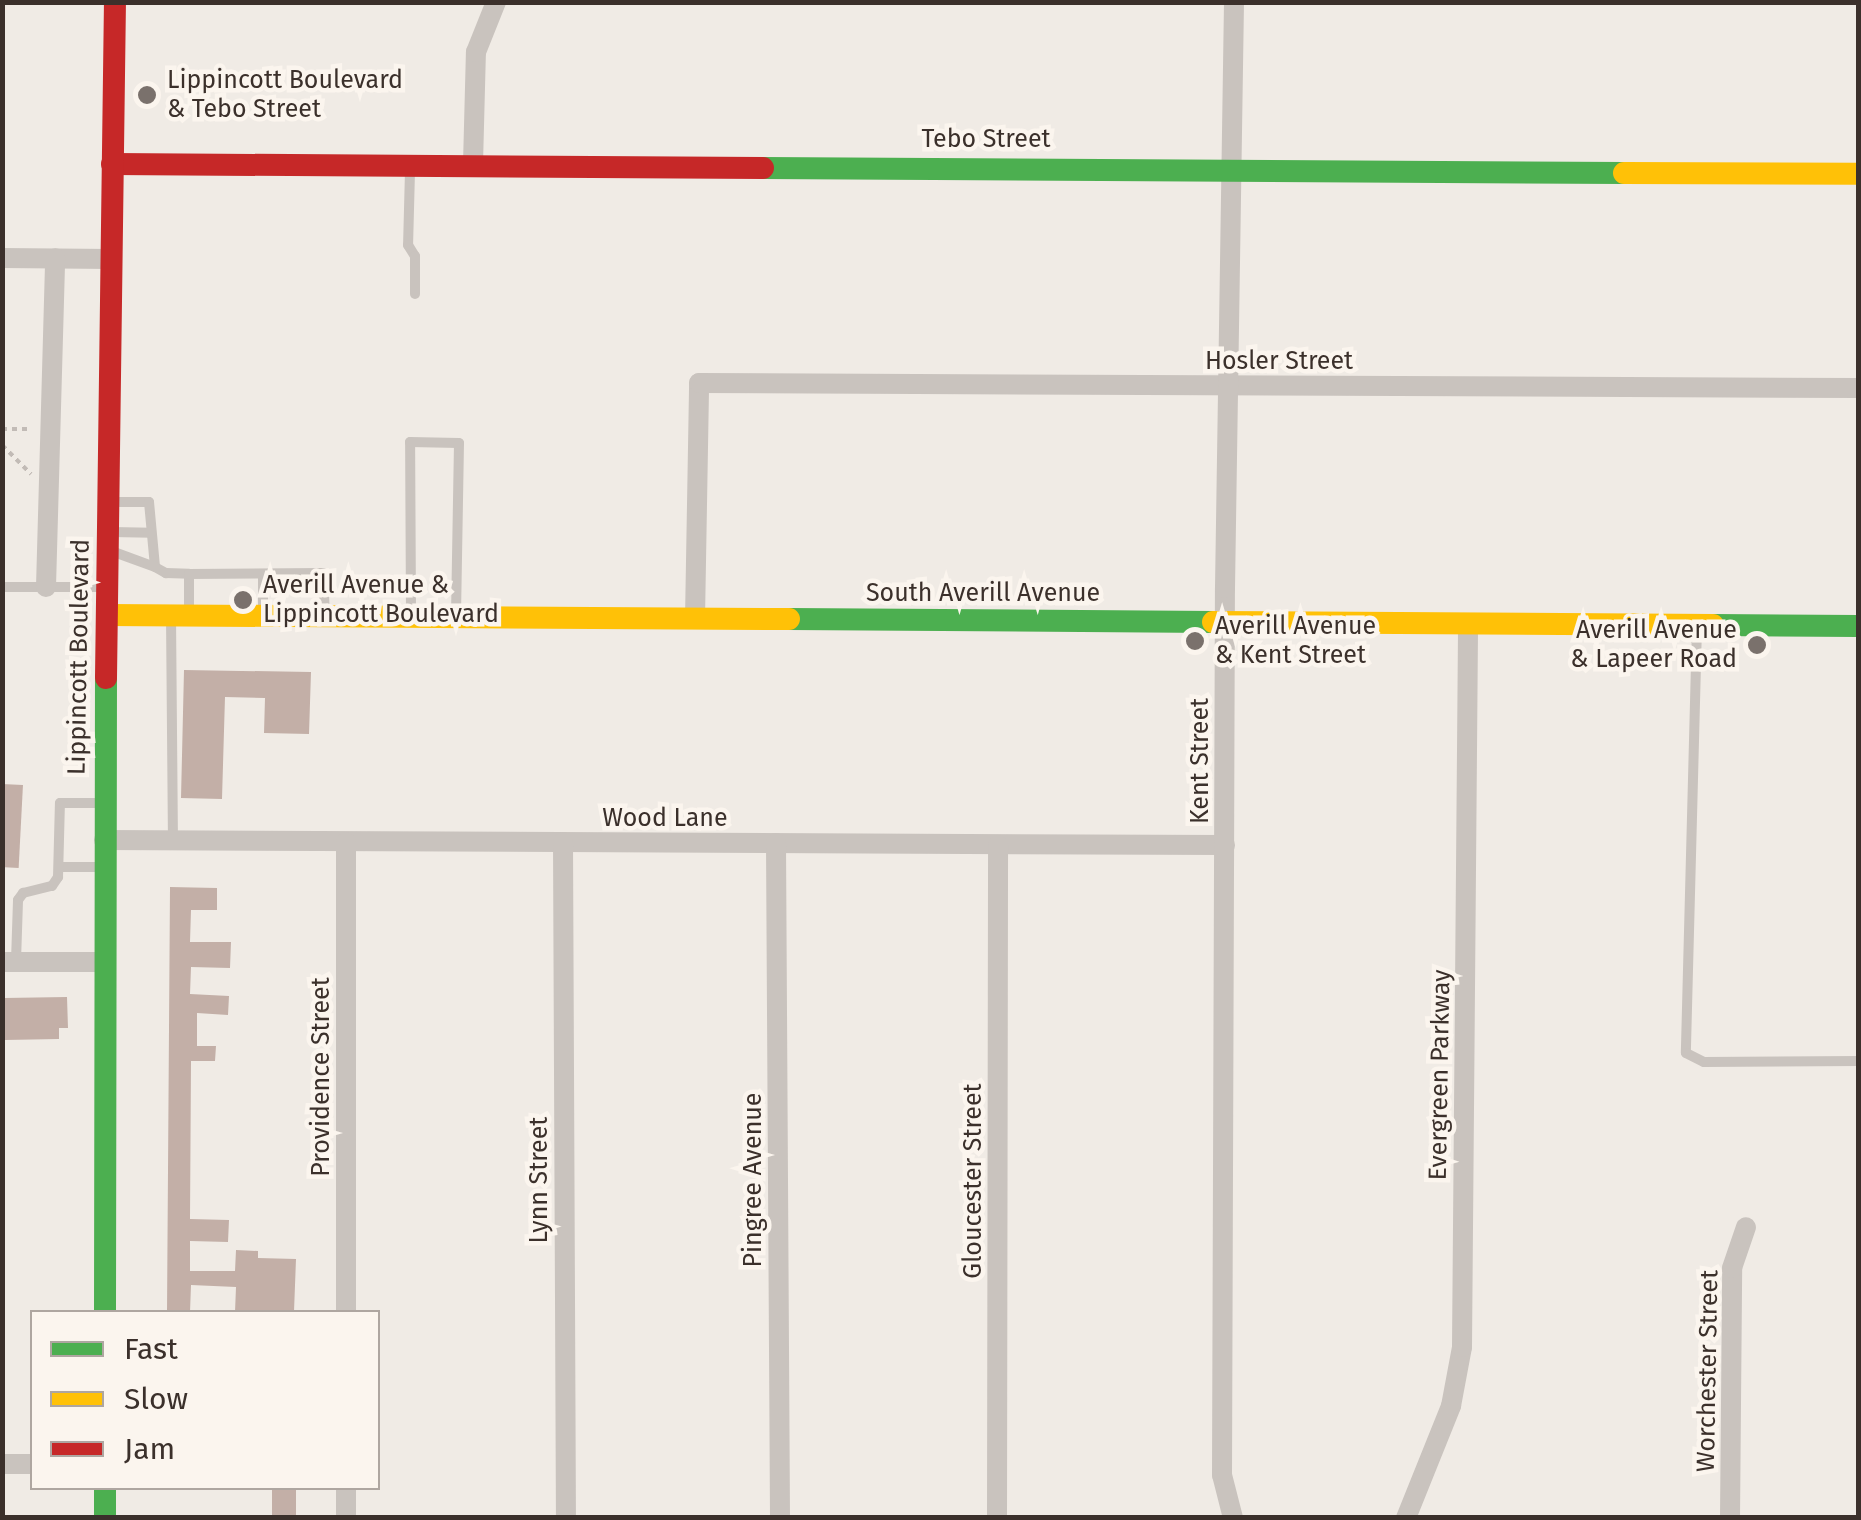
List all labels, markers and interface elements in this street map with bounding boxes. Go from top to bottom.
place label: Lippincott Boulevard & Tebo Street [167,66,403,125]
marker: Lippincott Boulevard & Tebo Street [136,84,158,106]
street label: Tebo Street [921,124,1051,154]
street label: Hosler Street [1205,346,1353,376]
street label: Lippincott Boulevard [62,539,96,775]
place label: Averill Avenue & Lippincott Boulevard [263,571,499,630]
street label: South Averill Avenue [866,578,1100,608]
marker: Averill Avenue & Lippincott Boulevard [232,589,254,611]
place label: Averill Avenue & Kent Street [1215,612,1376,671]
place label: Averill Avenue & Lapeer Road [1570,616,1737,675]
marker: Averill Avenue & Kent Street [1184,630,1206,652]
marker: Averill Avenue & Lapeer Road [1746,634,1768,656]
street label: Kent Street [1185,698,1215,824]
street label: Wood Lane [602,803,728,833]
street label: Evergreen Parkway [1423,969,1457,1181]
street label: Providence Street [306,977,336,1177]
street label: Gloucester Street [958,1083,988,1279]
street label: Pingree Avenue [738,1093,768,1267]
street label: Lynn Street [524,1117,554,1243]
street label: Worchester Street [1691,1270,1725,1472]
legend [30,1310,380,1490]
text: Fast [124,1331,178,1367]
text: Slow [124,1381,188,1417]
text: Jam [124,1431,175,1467]

